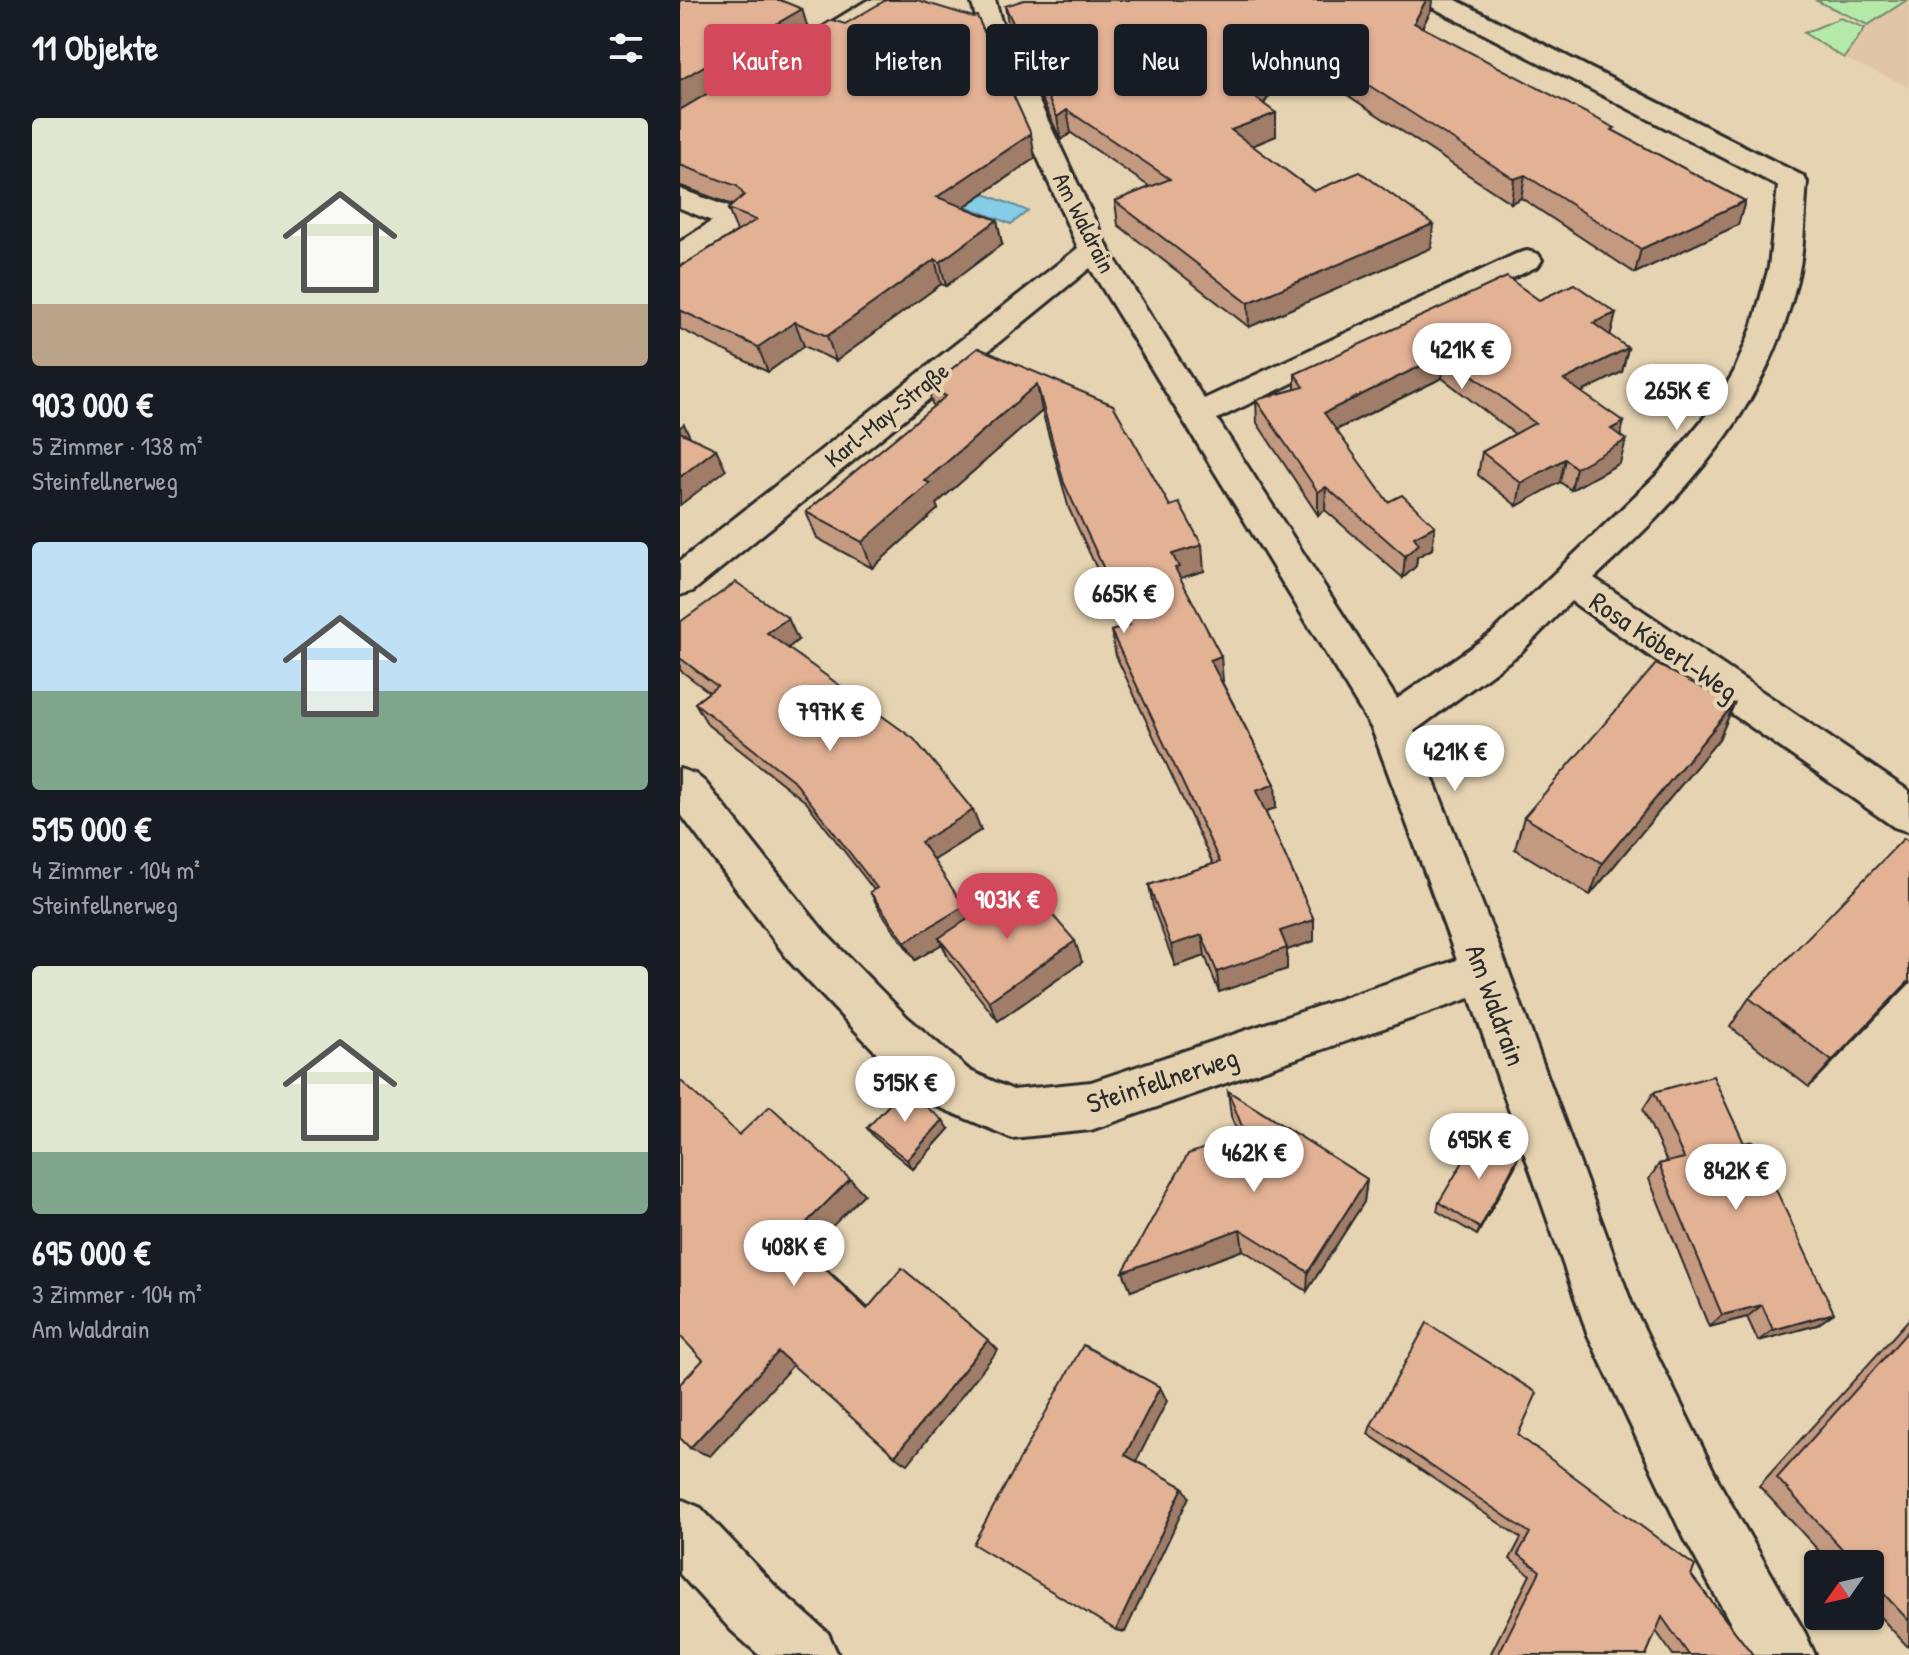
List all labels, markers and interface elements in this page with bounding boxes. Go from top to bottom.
chip: Kaufen [704,24,831,96]
chip: Mieten [847,24,970,96]
chip: Filter [986,24,1098,96]
chip: Neu [1114,24,1207,96]
chip: Wohnung [1223,24,1369,96]
text: 11 Objekte [32,25,158,71]
icon: filters [604,26,648,70]
street label: Am Waldrain [1046,167,1124,278]
icon: home [268,170,412,314]
pin: 421K € [1397,323,1527,391]
text: 421K € [1430,331,1494,366]
street label: Karl-May-Straße [818,354,955,474]
pin: 265K € [1612,364,1742,432]
text: 265K € [1644,372,1710,407]
text: 903 000 € [32,382,153,428]
text: 5 Zimmer · 138 m² [32,428,203,463]
text: Steinfellnerweg [32,463,178,498]
pin: 665K € [1059,567,1189,635]
text: 665K € [1092,575,1156,610]
street label: Rosa Köberl-Weg [1582,582,1746,710]
icon: home [268,594,412,738]
pin: 797K € [765,685,895,753]
text: 797K € [796,693,864,728]
pin: 421K € [1390,725,1520,793]
text: 421K € [1423,733,1487,768]
text: 515 000 € [32,806,151,852]
text: 4 Zimmer · 104 m² [32,852,200,887]
pin: 903K € [942,873,1072,941]
text: 903K € [975,881,1039,916]
text: Steinfellnerweg [32,887,178,922]
street label: Am Waldrain [1457,939,1535,1071]
icon: home [268,1018,412,1162]
street label: Steinfellnerweg [1081,1038,1243,1122]
pin: 515K € [840,1056,970,1124]
text: 515K € [873,1064,937,1099]
pin: 695K € [1414,1113,1544,1181]
text: 695K € [1448,1121,1511,1156]
pin: 462K € [1189,1126,1319,1194]
text: 462K € [1222,1134,1286,1169]
pin: 842K € [1671,1144,1801,1212]
text: 842K € [1703,1152,1769,1187]
pin: 408K € [729,1220,859,1288]
text: 408K € [762,1228,826,1263]
text: 695 000 € [32,1230,150,1276]
text: 3 Zimmer · 104 m² [32,1276,202,1311]
text: Am Waldrain [32,1311,149,1346]
north arrow [1804,1550,1884,1630]
map controls [1804,1550,1884,1630]

